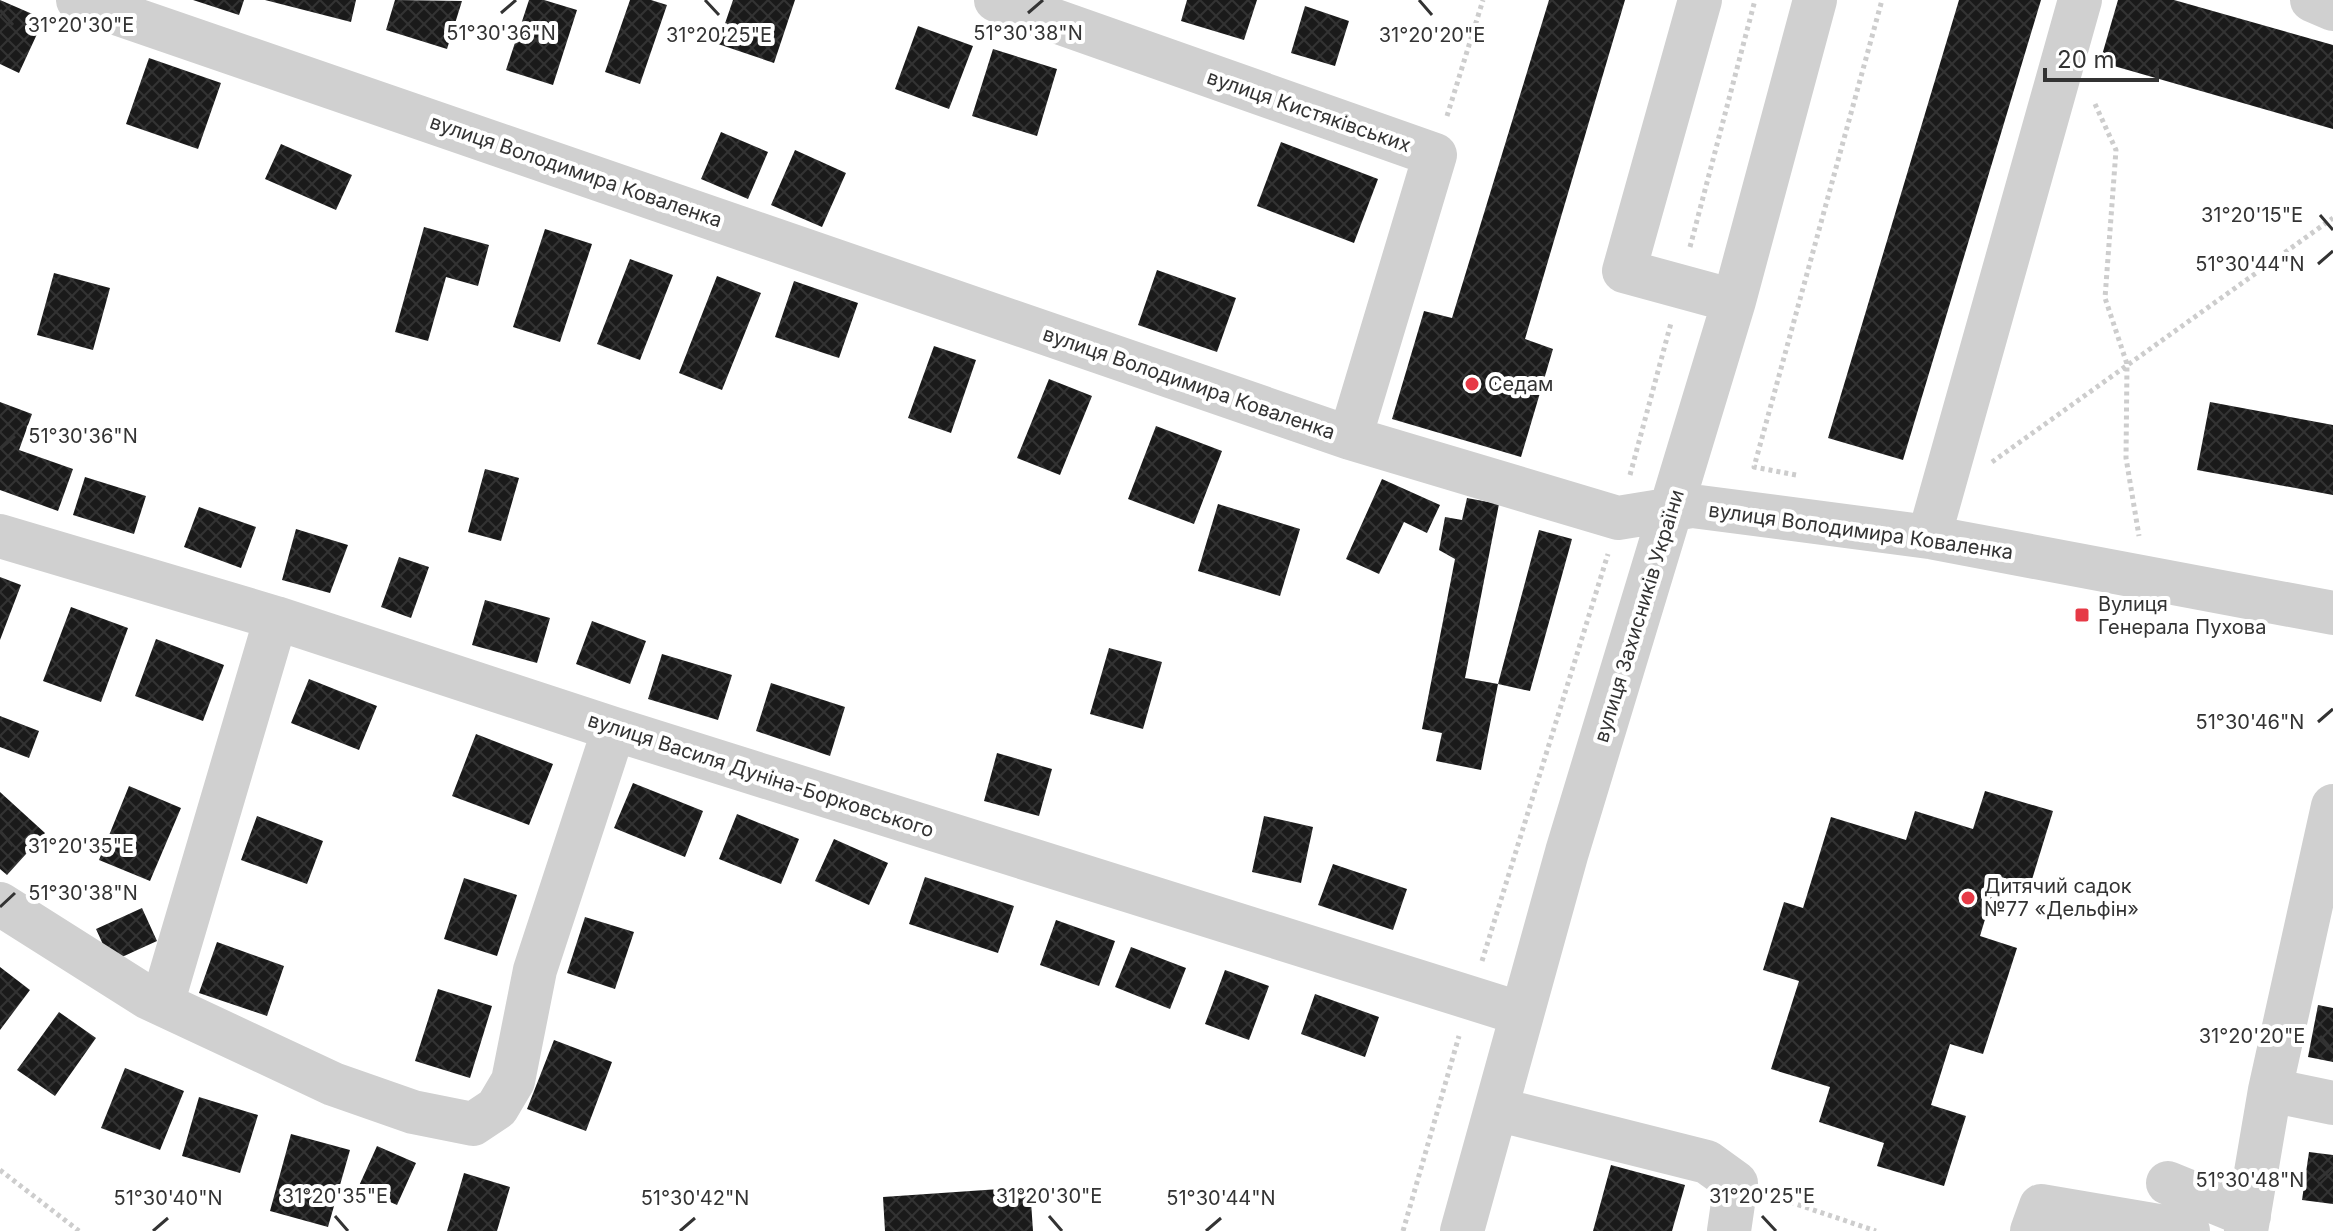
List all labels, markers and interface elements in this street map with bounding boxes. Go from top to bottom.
text: 31°20'30"E [28,13,134,37]
text: 51°30'36"N [446,21,556,45]
text: 51°30'38"N [973,21,1083,45]
text: 31°20'25"E [666,23,772,47]
text: 31°20'20"E [1379,23,1485,47]
scale bar [2045,32,2157,82]
text: 20 m [2057,45,2115,74]
street label: вулиця Кистяківських [1204,65,1414,157]
street label: вулиця Володимира Коваленка [427,110,725,232]
text: 31°20'15"E [2201,203,2303,227]
text: 51°30'44"N [2195,252,2305,276]
street label: вулиця Володимира Коваленка [1040,322,1338,444]
place label: Седам [1488,372,1553,396]
marker: Седам [1463,375,1481,393]
text: 51°30'36"N [28,424,138,448]
street label: вулиця Захисників України [1589,487,1689,745]
street label: вулиця Володимира Коваленка [1707,498,2015,564]
place label: Вулиця Генерала Пухова [2098,592,2266,639]
marker: Вулиця Генерала Пухова [2073,606,2091,624]
street label: вулиця Василя Дуніна-Борковського [585,708,937,842]
text: 51°30'46"N [2196,710,2304,734]
text: 31°20'35"E [28,834,134,858]
place label: Дитячий садок №77 «Дельфін» [1984,874,2139,921]
text: 51°30'38"N [28,881,138,905]
marker: Дитячий садок №77 «Дельфін» [1959,889,1977,907]
text: 31°20'20"E [2199,1024,2305,1048]
text: 51°30'48"N [2196,1168,2304,1192]
text: 31°20'35"E [282,1184,388,1208]
text: 31°20'30"E [996,1184,1102,1208]
text: 31°20'25"E [1709,1184,1815,1208]
text: 51°30'40"N [113,1186,223,1210]
text: 51°30'42"N [641,1186,749,1210]
text: 51°30'44"N [1166,1186,1276,1210]

